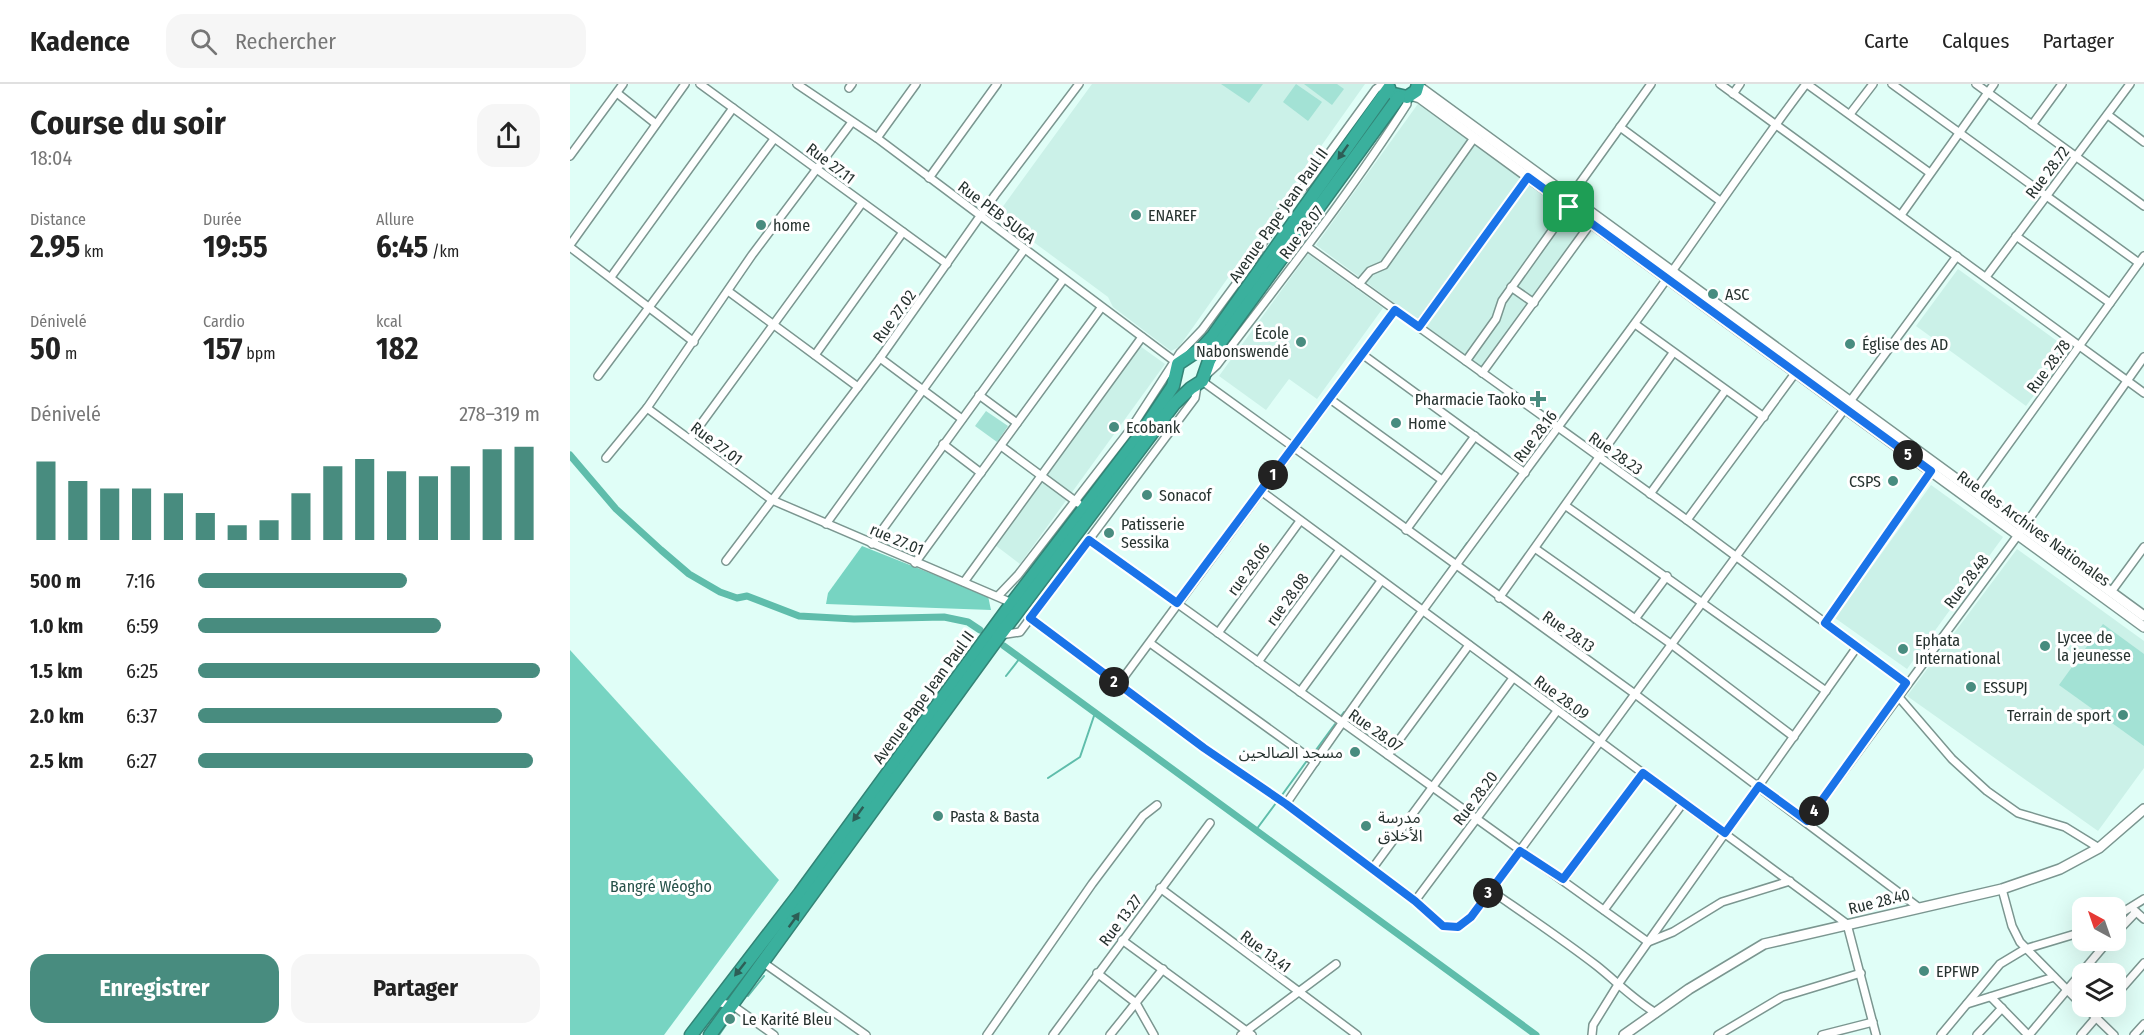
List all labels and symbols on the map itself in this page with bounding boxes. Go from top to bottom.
street label: Rue 27.11 [803,139,859,188]
street label: Rue 28.72 [2022,142,2073,202]
street label: Avenue Pape Jean Paul II [1225,144,1332,286]
one-way arrow [1337,144,1349,160]
street label: Rue PEB SUGA [954,177,1040,248]
pin [1543,181,1594,232]
street label: Rue 28.07 [1275,202,1328,263]
place label: ENAREF [1148,206,1197,225]
marker: ENAREF [1129,208,1143,222]
place label: home [773,216,810,235]
marker: home [754,218,768,232]
place label: ASC [1725,285,1749,304]
street label: Rue 27.02 [869,286,920,346]
marker: ASC [1706,287,1720,301]
place label: École Nabonswendé [1196,324,1289,361]
marker: École Nabonswendé [1294,335,1308,349]
place label: Église des AD [1862,335,1948,354]
street label: Rue 28.78 [2023,336,2074,397]
marker: Église des AD [1843,337,1857,351]
place label: Pharmacie Taoko [1415,390,1526,409]
marker: Pharmacie Taoko [1531,392,1545,406]
street label: Rue 28.16 [1510,407,1561,466]
place label: Home [1408,414,1446,433]
marker: Home [1389,416,1403,430]
street label: Rue 27.01 [687,418,746,469]
place label: Ecobank [1126,418,1181,437]
marker: Ecobank [1107,420,1121,434]
street label: Rue 28.23 [1585,428,1646,479]
pin: 5 [1893,440,1923,470]
pin: 1 [1258,460,1288,490]
street label: Rue des Archives Nationales [1954,467,2114,590]
place label: CSPS [1849,472,1881,491]
marker: CSPS [1886,474,1900,488]
place label: Sonacof [1159,486,1213,505]
marker: Sonacof [1140,488,1154,502]
place label: Patisserie Sessika [1121,515,1185,552]
street label: rue 27.01 [867,520,926,559]
marker: Patisserie Sessika [1102,526,1116,540]
street label: rue 28.06 [1223,539,1274,599]
street label: Rue 28.48 [1940,551,1993,612]
street label: rue 28.08 [1262,569,1313,629]
street label: Rue 28.13 [1539,607,1598,656]
street label: Avenue Pape Jean Paul II [869,627,978,767]
place label: Lycee de la jeunesse [2057,628,2131,665]
place label: Ephata International [1915,631,2000,668]
marker: Lycee de la jeunesse [2038,639,2052,653]
marker: Ephata International [1896,642,1910,656]
pin: 2 [1099,667,1129,697]
street label: Rue 28.09 [1531,671,1593,724]
place label: ESSUPJ [1983,678,2028,697]
marker: ESSUPJ [1964,680,1978,694]
street label: Rue 28.07 [1345,705,1407,756]
place label: Terrain de sport [2007,706,2112,725]
marker: Terrain de sport [2116,708,2130,722]
place label: مسجد الصالحين [1239,743,1343,762]
marker: مسجد الصالحين [1348,745,1362,759]
street label: Rue 28.20 [1449,768,1502,829]
pin: 4 [1799,796,1829,826]
one-way arrow [852,806,864,822]
place label: Pasta & Basta [950,807,1040,826]
place label: مدرسة الأخلاق [1378,808,1423,845]
marker: Pasta & Basta [931,809,945,823]
marker: مدرسة الأخلاق [1359,819,1373,833]
park label: Bangré Wéogho [610,877,712,896]
pin: 3 [1473,878,1503,908]
street label: Rue 28.40 [1846,885,1912,918]
street label: Rue 13.27 [1095,891,1146,950]
north arrow [2072,897,2126,951]
one-way arrow [788,913,800,929]
street label: Rue 13.41 [1237,926,1295,976]
one-way arrow [735,962,747,977]
place label: EPFWP [1936,962,1979,981]
marker: EPFWP [1917,964,1931,978]
place label: Le Karité Bleu [742,1010,832,1029]
marker: Le Karité Bleu [723,1012,737,1026]

